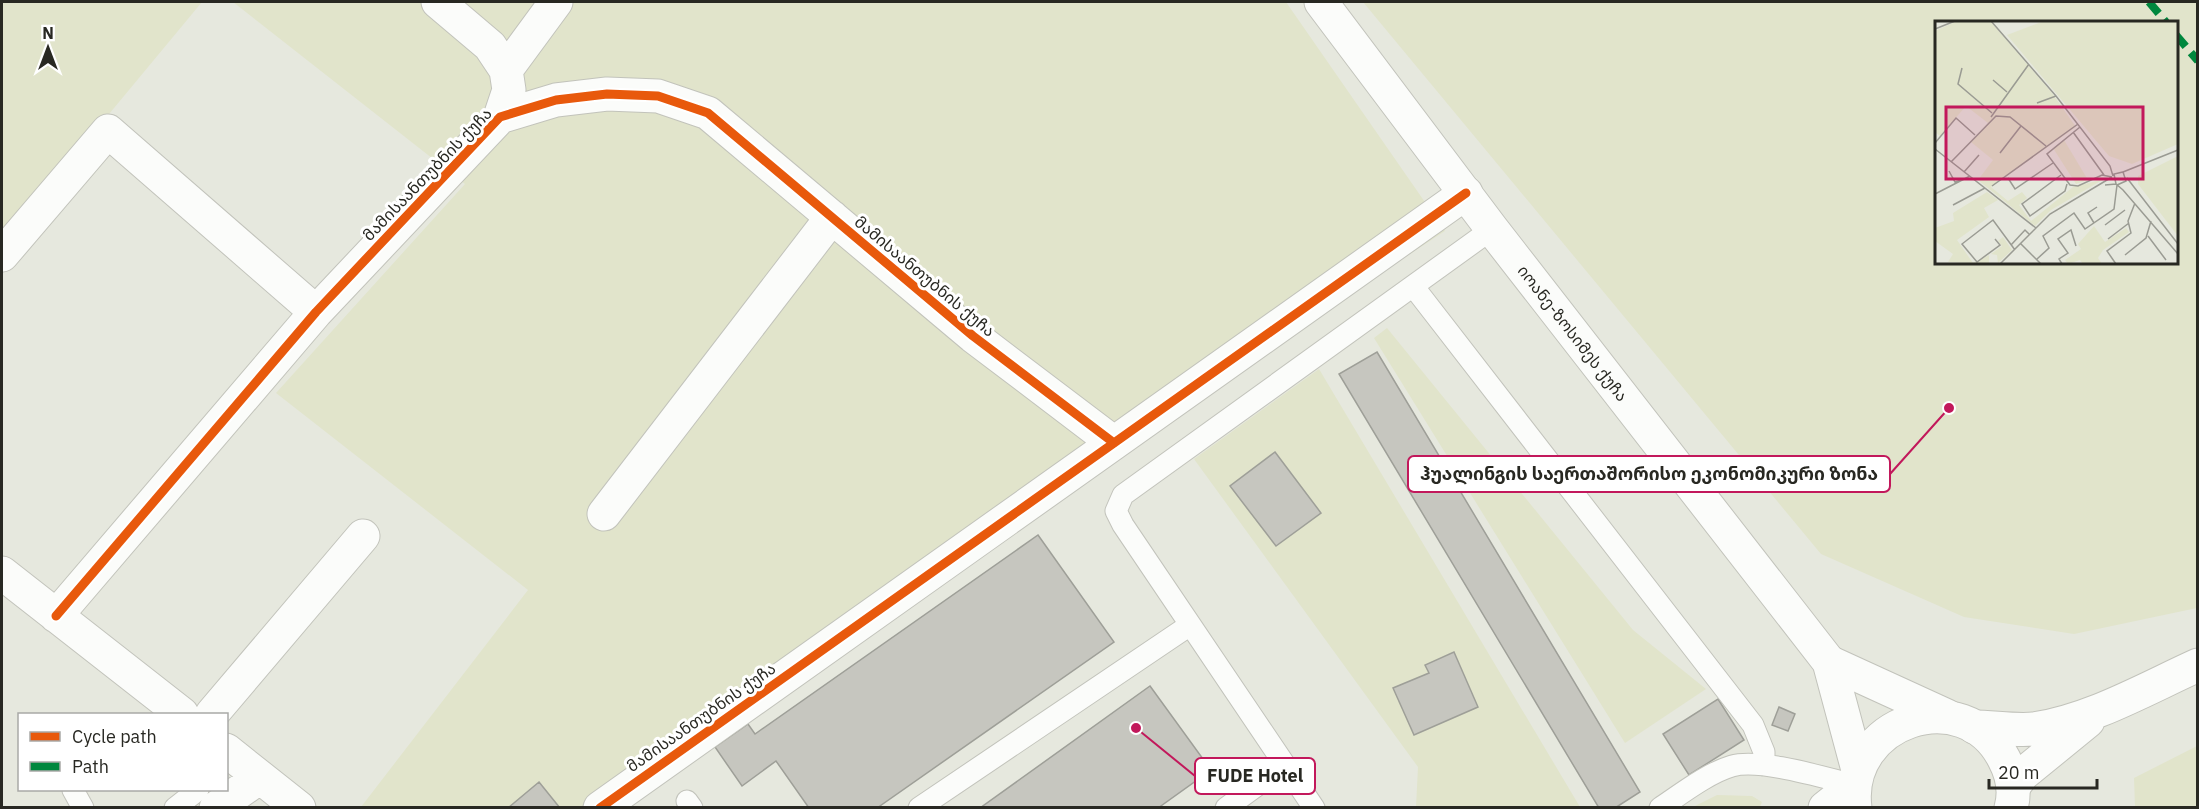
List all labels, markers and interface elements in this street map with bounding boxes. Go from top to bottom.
north arrow [18,18,78,78]
inset map [1935,21,2178,264]
text: N [42,23,54,43]
street label: მამისაანთუბნის ქუჩა [358,103,496,245]
street label: მამისაანთუბნის ქუჩა [851,211,999,341]
street label: იოანე-ზოსიმეს ქუჩა [1514,261,1632,405]
callout: ჰუალინგის საერთაშორისო ეკონომიკური ზონა [1408,456,1890,492]
text: ჰუალინგის საერთაშორისო ეკონომიკური ზონა [1420,462,1878,485]
street label: მამისაანთუბნის ქუჩა [623,658,779,776]
legend [18,713,228,791]
text: Cycle path [72,725,157,748]
scale bar [1989,752,2097,790]
text: Path [72,755,109,778]
callout: FUDE Hotel [1195,758,1315,794]
text: 20 m [1998,761,2040,784]
text: FUDE Hotel [1207,764,1304,787]

